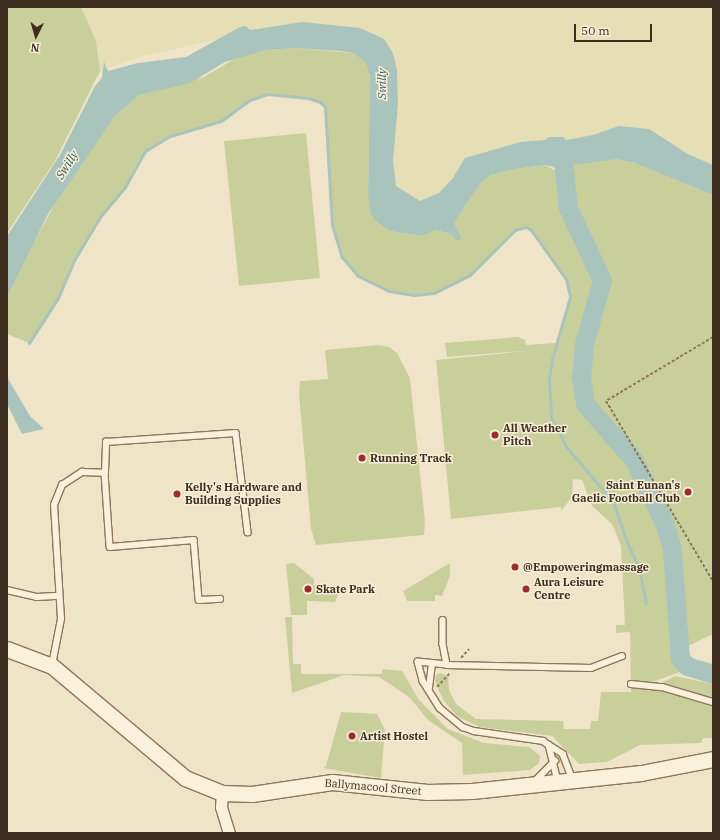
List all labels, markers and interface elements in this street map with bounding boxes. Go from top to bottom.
north arrow [16,16,56,56]
scale bar [576,16,654,42]
text: 50 m [581,23,610,38]
text: N [30,41,40,55]
water label: Swilly [375,69,389,99]
water label: Swilly [53,148,81,182]
place label: All Weather Pitch [503,422,567,448]
marker: All Weather Pitch [490,430,500,440]
place label: Running Track [370,451,452,465]
marker: Running Track [357,453,367,463]
place label: Saint Eunan's Gaelic Football Club [572,479,680,505]
place label: Kelly's Hardware and Building Supplies [185,481,302,507]
marker: Saint Eunan's Gaelic Football Club [683,487,693,497]
marker: Kelly's Hardware and Building Supplies [172,489,182,499]
place label: @Empoweringmassage [523,560,649,574]
marker: @Empoweringmassage [510,562,520,572]
place label: Aura Leisure Centre [534,576,604,602]
place label: Skate Park [316,582,375,596]
marker: Skate Park [303,584,313,594]
marker: Aura Leisure Centre [521,584,531,594]
place label: Artist Hostel [360,729,428,743]
marker: Artist Hostel [347,731,357,741]
street label: Ballymacool Street [324,776,422,798]

